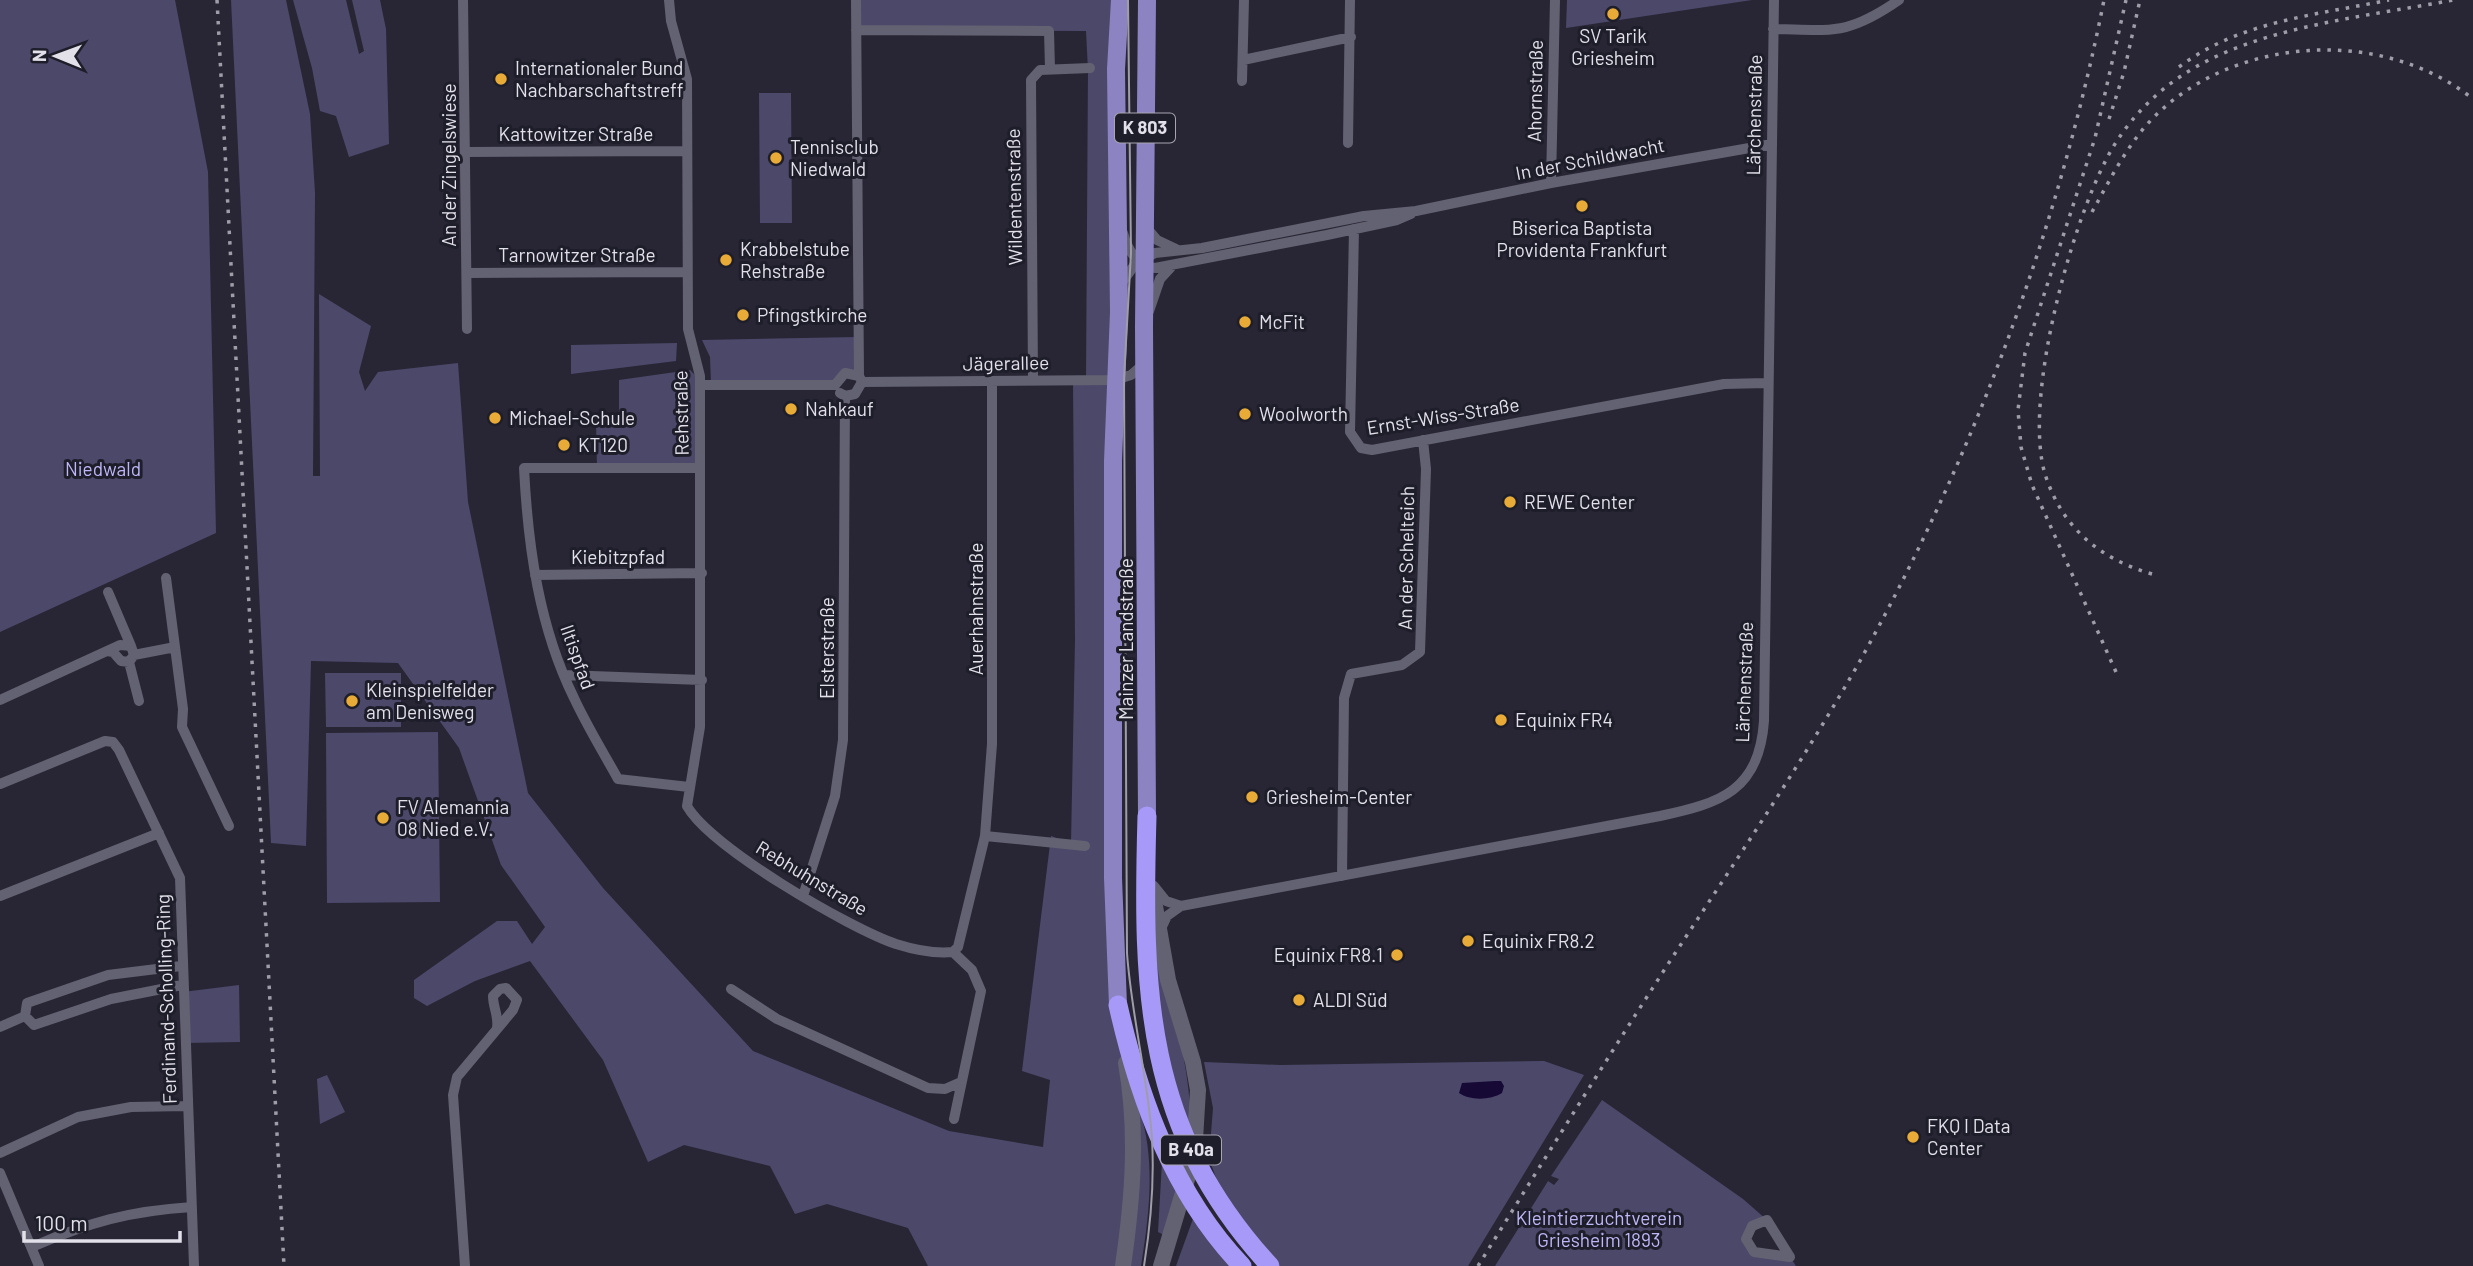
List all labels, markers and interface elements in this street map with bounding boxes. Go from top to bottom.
marker: SV Tarik Griesheim [1605,6,1621,22]
north arrow [21,21,91,91]
place label: SV Tarik Griesheim [1571,24,1655,69]
street label: Ahornstraße [1522,40,1547,142]
text: N [27,49,50,62]
street label: Lärchenstraße [1741,54,1766,176]
place label: Internationaler Bund Nachbarschaftstreff [515,56,684,101]
marker: Internationaler Bund Nachbarschaftstreff [493,71,509,87]
street label: An der Zingelswiese [437,83,460,247]
road number: K 803 [1115,113,1175,142]
street label: Kattowitzer Straße [499,122,653,145]
street label: Wildentenstraße [1001,128,1026,266]
street label: In der Schildwacht [1513,133,1666,184]
place label: Tennisclub Niedwald [790,135,879,180]
marker: Tennisclub Niedwald [768,150,784,166]
marker: Biserica Baptista Providenta Frankfurt [1574,198,1590,214]
place label: Biserica Baptista Providenta Frankfurt [1496,216,1668,261]
place label: Krabbelstube Rehstraße [740,237,850,282]
street label: Tarnowitzer Straße [498,243,656,266]
marker: Krabbelstube Rehstraße [718,252,734,268]
place label: Pfingstkirche [757,303,868,326]
marker: Pfingstkirche [735,307,751,323]
place label: McFit [1259,310,1305,333]
marker: McFit [1237,314,1253,330]
street label: Jägerallee [963,350,1049,375]
street label: Rehstraße [668,370,693,456]
street label: Ernst-Wiss-Straße [1365,392,1521,439]
place label: Nahkauf [805,397,874,420]
marker: Nahkauf [783,401,799,417]
place label: Woolworth [1259,402,1348,425]
place label: Michael-Schule [509,406,635,429]
marker: Woolworth [1237,406,1253,422]
marker: Michael-Schule [487,410,503,426]
place label: KT120 [578,433,628,456]
marker: KT120 [556,437,572,453]
park label: Niedwald [65,457,141,480]
street label: An der Schelteich [1393,486,1418,630]
place label: REWE Center [1524,490,1635,513]
marker: REWE Center [1502,494,1518,510]
street label: Auerhahnstraße [964,543,987,675]
street label: Kiebitzpfad [571,545,665,568]
street label: Mainzer Landstraße [1114,558,1137,720]
street label: Elsterstraße [815,597,838,699]
street label: Iltispfad [556,621,601,692]
street label: Lärchenstraße [1730,621,1757,743]
place label: Kleinspielfelder am Denisweg [366,678,494,723]
marker: Kleinspielfelder am Denisweg [344,693,360,709]
place label: Equinix FR4 [1515,708,1613,731]
marker: Equinix FR4 [1493,712,1509,728]
place label: Griesheim-Center [1266,785,1412,808]
marker: Griesheim-Center [1244,789,1260,805]
place label: FV Alemannia 08 Nied e.V. [397,795,509,840]
marker: FV Alemannia 08 Nied e.V. [375,810,391,826]
street label: Rebhuhnstraße [752,835,872,920]
street label: Ferdinand-Scholling-Ring [150,894,181,1104]
place label: Equinix FR8.2 [1482,929,1595,952]
marker: Equinix FR8.2 [1460,933,1476,949]
place label: Equinix FR8.1 [1274,943,1383,966]
marker: Equinix FR8.1 [1389,947,1405,963]
place label: ALDI Süd [1313,988,1388,1011]
marker: ALDI Süd [1291,992,1307,1008]
place label: FKQ I Data Center [1927,1114,2011,1159]
marker: FKQ I Data Center [1905,1129,1921,1145]
road number: B 40a [1161,1135,1221,1164]
scale bar [24,1200,180,1244]
park label: Kleintierzuchtverein Griesheim 1893 [1516,1206,1682,1251]
text: 100 m [35,1210,88,1235]

